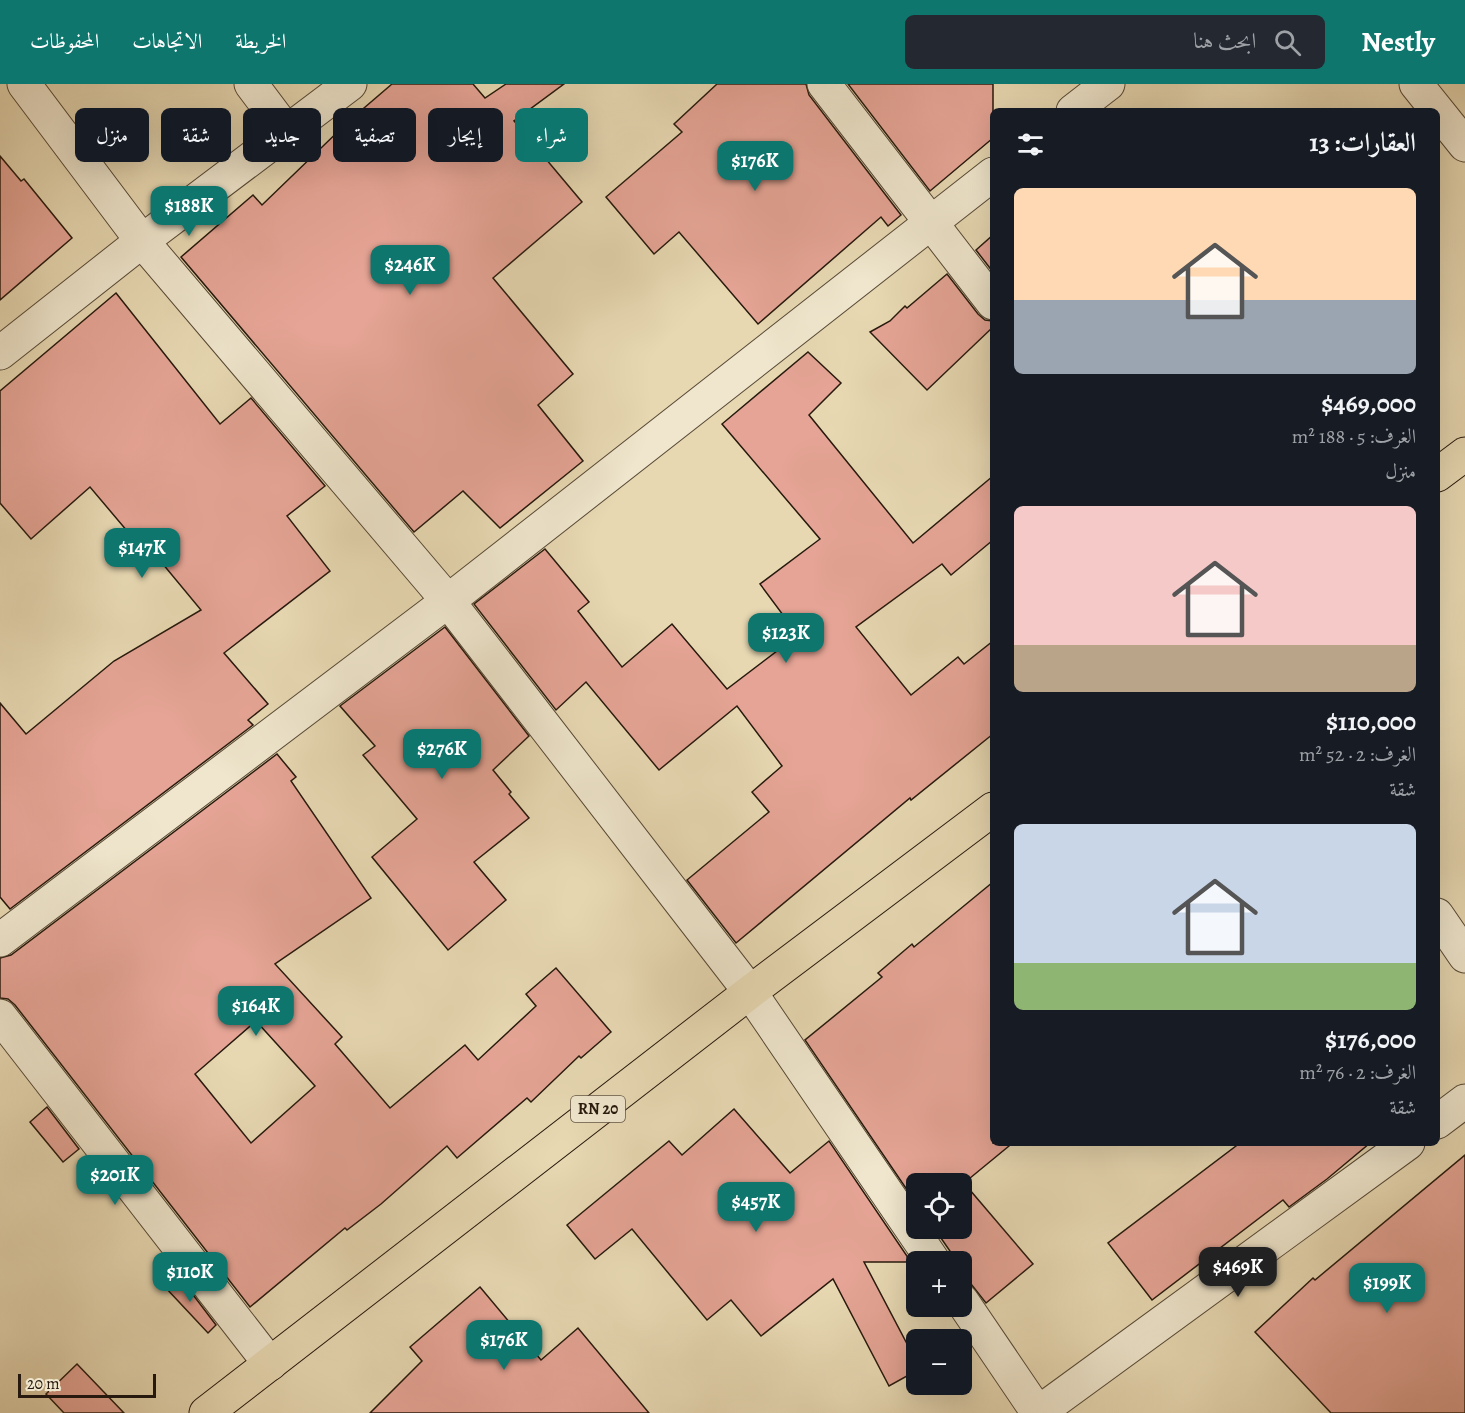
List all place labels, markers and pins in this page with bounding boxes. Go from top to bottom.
pin: $176K [713,141,797,192]
pin: $188K [147,186,231,237]
pin: $246K [368,245,452,296]
pin: $147K [100,528,184,579]
pin: $123K [744,613,828,664]
pin: $276K [400,729,484,780]
pin: $164K [214,986,298,1037]
pin: $201K [73,1155,157,1206]
pin: $457K [714,1182,798,1233]
pin: $469K [1196,1247,1280,1298]
pin: $110K [148,1252,232,1303]
pin: $199K [1345,1263,1429,1314]
pin: $176K [462,1320,546,1371]

